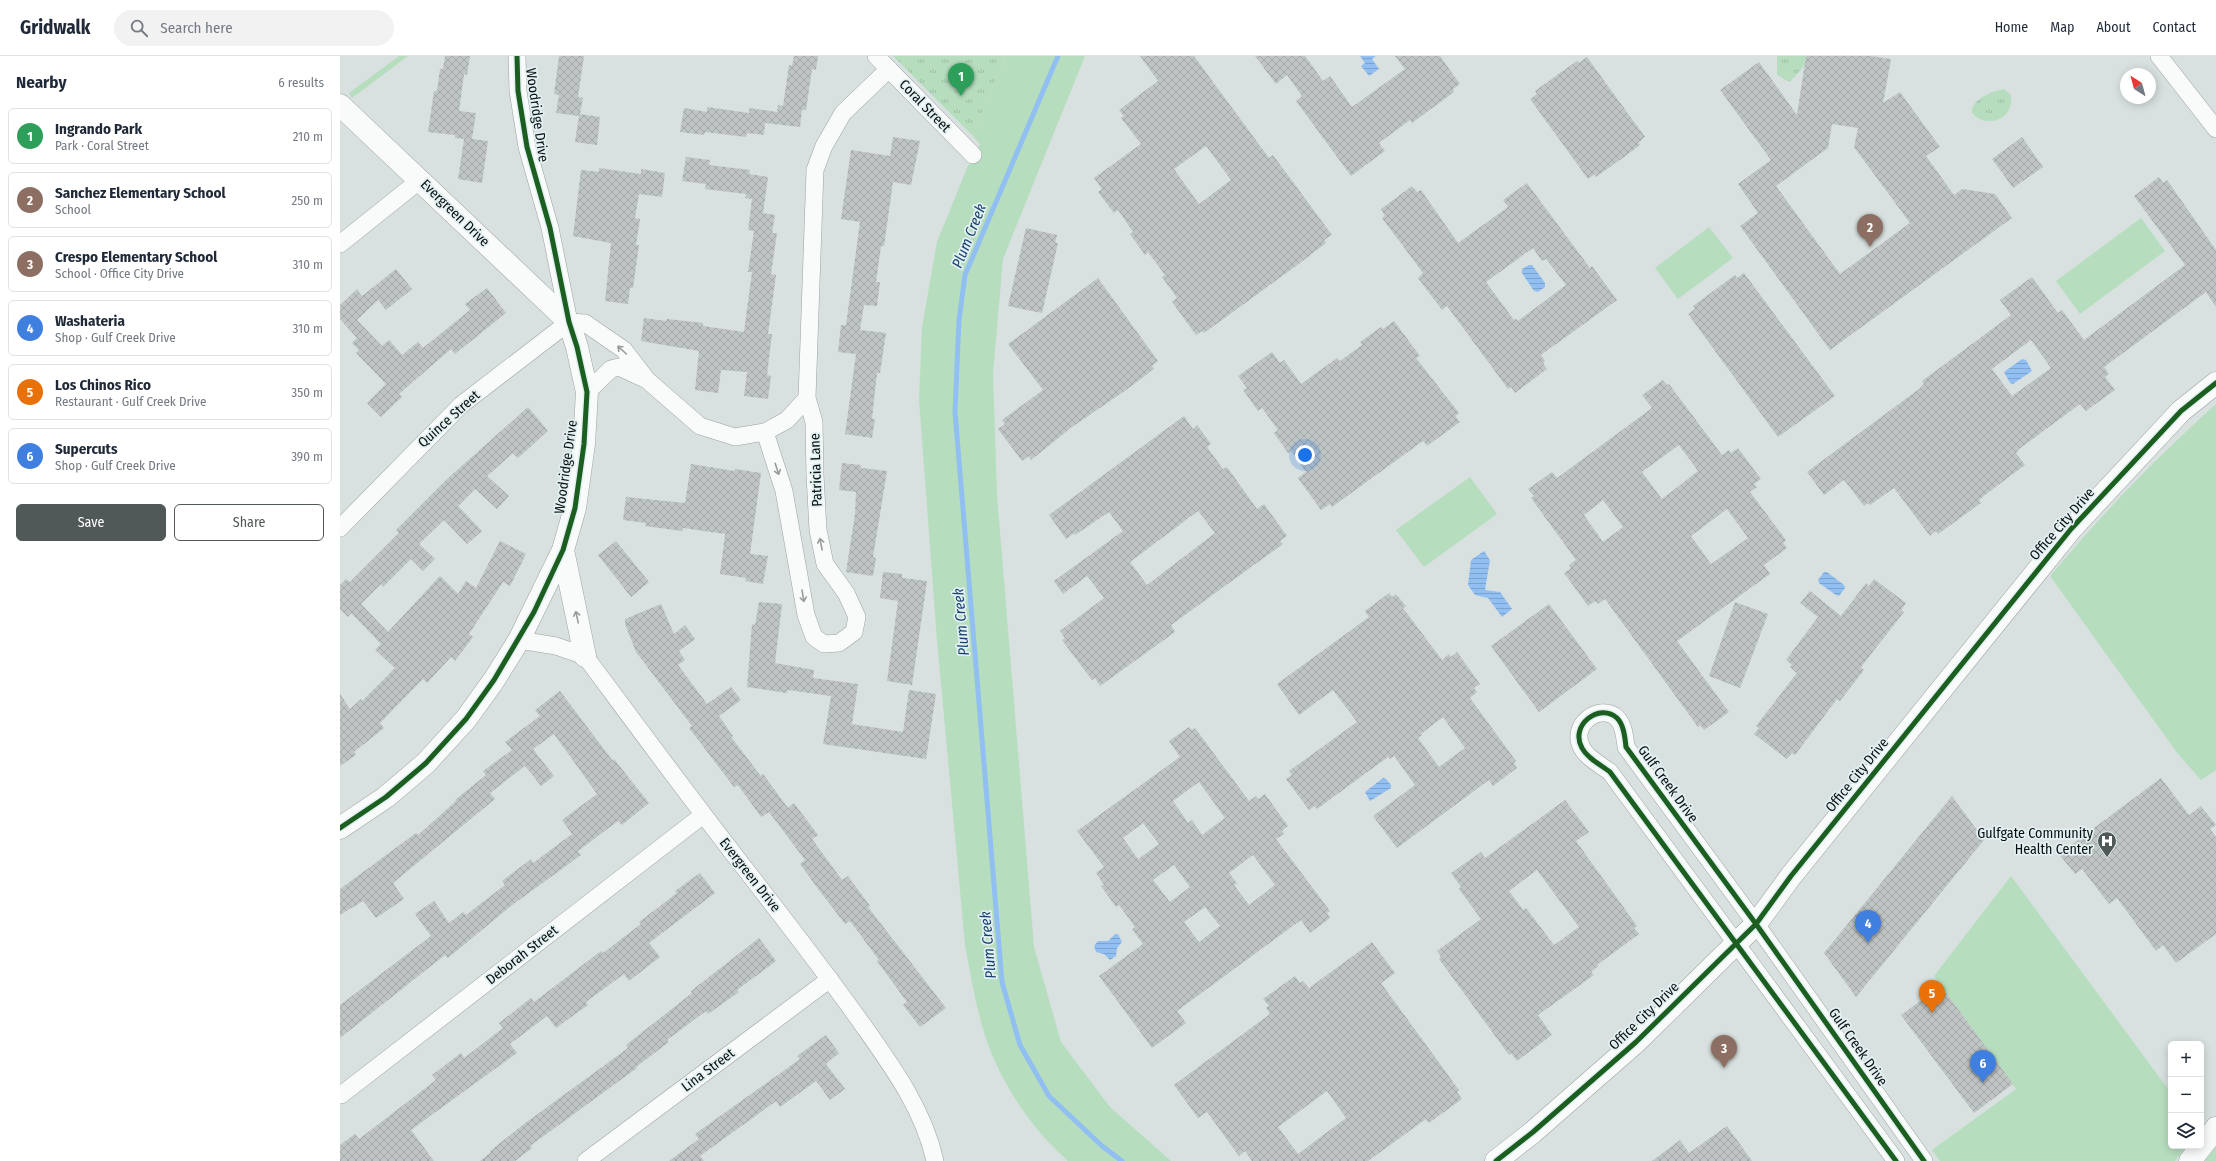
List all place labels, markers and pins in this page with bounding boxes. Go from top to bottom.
pin: 1 [948,63,974,96]
pin: 2 [1857,214,1883,247]
place label: Gulfgate Community Health Center [1977,825,2094,858]
hospital icon: Gulfgate Community Health Center [2096,830,2118,858]
pin: 4 [1855,910,1881,943]
pin: 5 [1919,980,1945,1013]
pin: 3 [1711,1035,1737,1068]
pin: 6 [1970,1050,1996,1083]

